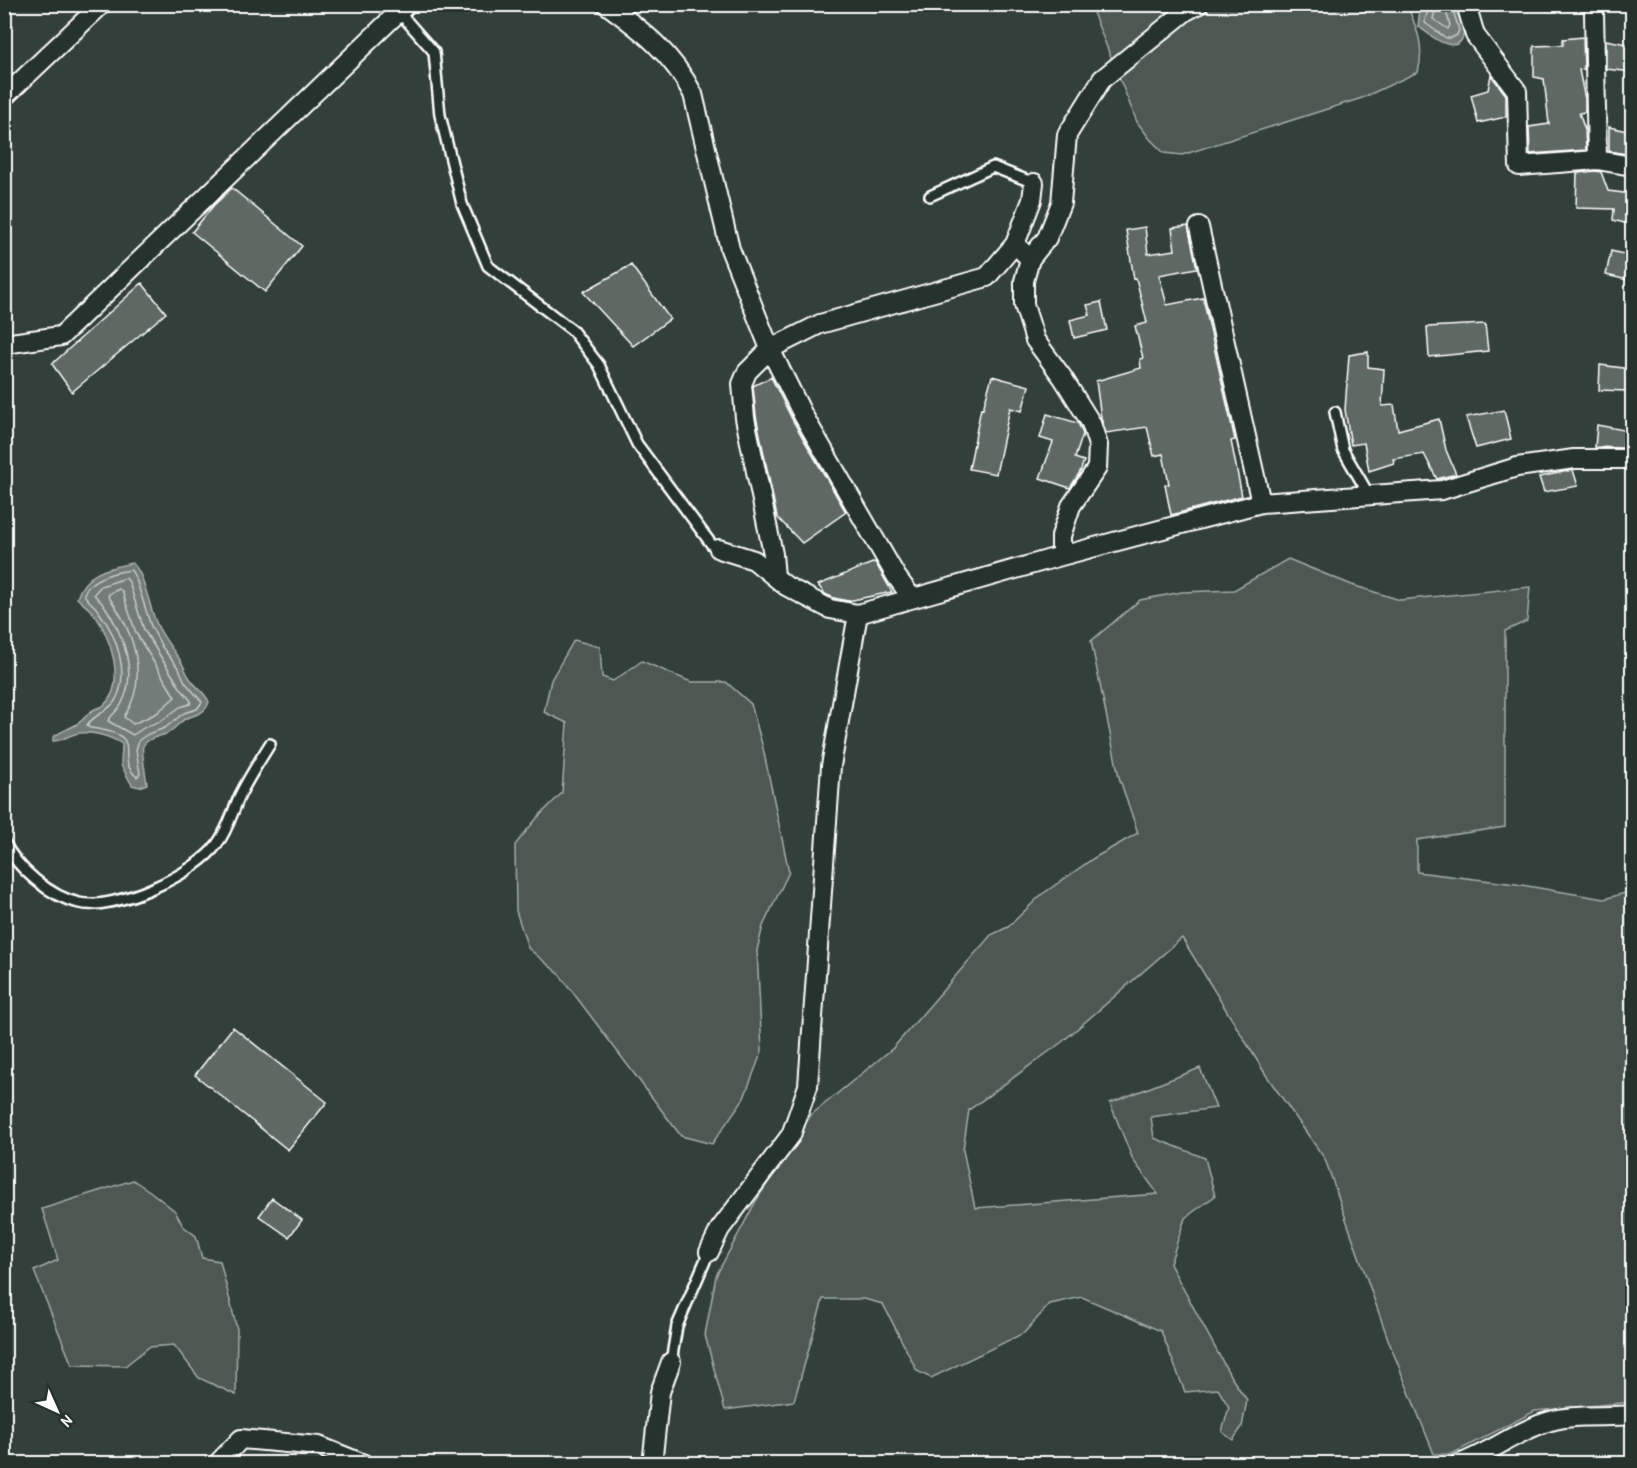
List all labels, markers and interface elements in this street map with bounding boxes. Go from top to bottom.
north arrow [27,1381,87,1441]
text: N [56,1411,78,1433]

